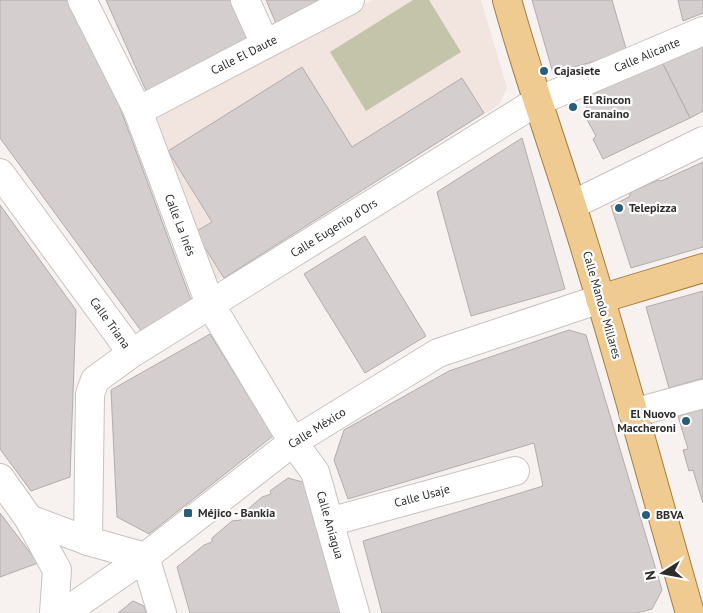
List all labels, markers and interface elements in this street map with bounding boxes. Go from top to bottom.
street label: Calle El Daute [208,31,279,78]
street label: Calle Alicante [612,34,682,75]
place label: Cajasiete [554,63,600,78]
marker: Cajasiete [538,65,550,77]
place label: El Rincon Granaino [583,92,631,121]
marker: El Rincon Granaino [567,101,579,113]
street label: Calle La Inés [162,192,199,258]
street label: Calle Eugenio d'Ors [287,195,380,260]
place label: Telepizza [629,200,677,215]
marker: Telepizza [613,202,625,214]
street label: Calle Manolo Millares [580,249,625,360]
street label: Calle Triana [87,294,134,351]
street label: Calle México [285,404,348,451]
place label: El Nuovo Maccheroni [617,406,677,435]
marker: El Nuovo Maccheroni [680,415,692,427]
street label: Calle Usaje [392,481,451,510]
street label: Calle Aniagua [314,489,347,561]
place label: Méjico - Bankia [198,505,275,520]
marker: Méjico - Bankia [182,507,194,519]
place label: BBVA [656,507,685,522]
marker: BBVA [640,509,652,521]
north arrow [638,548,688,598]
text: N [641,569,660,582]

